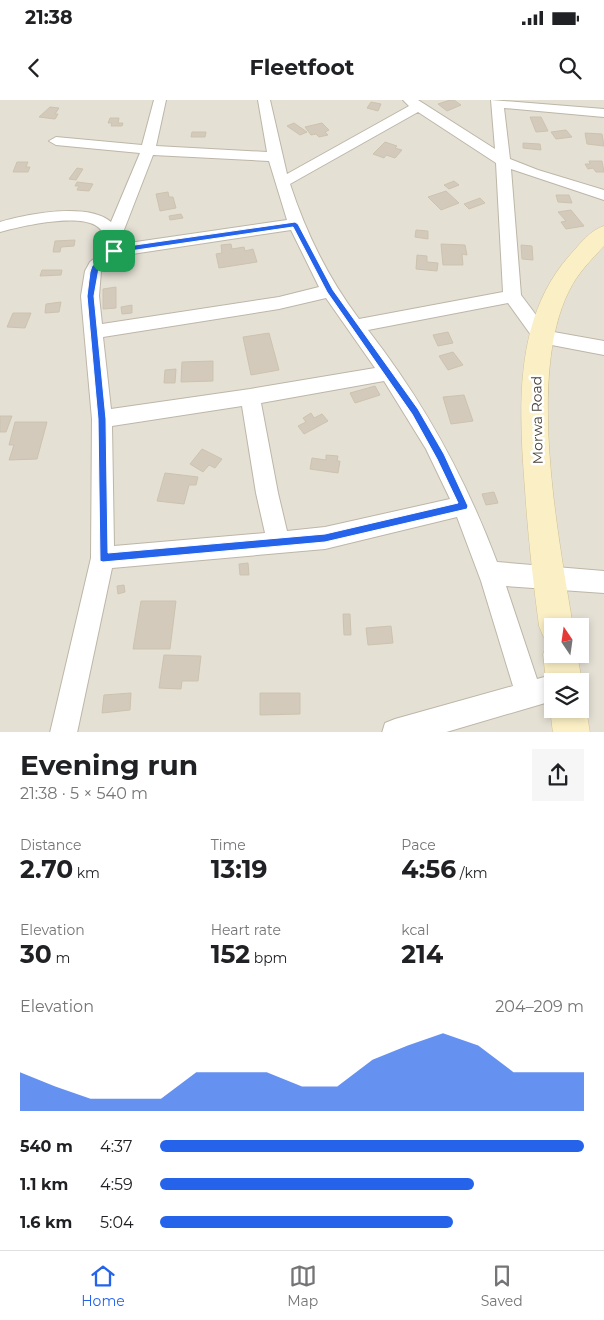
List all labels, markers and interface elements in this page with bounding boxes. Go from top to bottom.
text: 21:38 [25,6,72,29]
icon: back [20,54,48,82]
text: Fleetfoot [250,54,354,81]
icon: search [556,54,584,82]
pin [93,230,135,272]
icon: arrive [100,237,128,265]
street label: Morwa Road [527,376,547,464]
north arrow [544,618,589,662]
map controls [544,618,589,718]
button: layers [544,673,589,718]
text: Evening run [20,748,198,782]
button: share [532,749,584,801]
text: 21:38 · 5 × 540 m [20,784,148,803]
text: Distance [20,836,82,854]
text: Time [211,836,246,854]
text: Pace [401,836,436,854]
text: 2.70 [20,854,73,884]
text: 13:19 [211,854,268,884]
text: 4:56 [401,854,456,884]
text: km [73,864,100,882]
text: /km [456,864,488,882]
text: Elevation [20,921,85,939]
text: Heart rate [211,921,281,939]
text: kcal [401,921,429,939]
text: 30 [20,939,52,969]
text: 152 [211,939,250,969]
text: 214 [401,939,443,969]
text: m [52,949,70,967]
text: bpm [250,949,287,967]
text: Elevation [20,997,94,1016]
text: 204–209 m [495,997,584,1016]
text: 540 m [20,1137,73,1156]
text: 4:37 [100,1137,132,1156]
text: 1.1 km [20,1175,68,1194]
text: 4:59 [100,1175,133,1194]
text: 1.6 km [20,1213,72,1232]
text: 5:04 [100,1213,134,1232]
tab: Home [81,1262,125,1310]
tab: Map [287,1262,318,1310]
tab: Saved [481,1262,523,1310]

